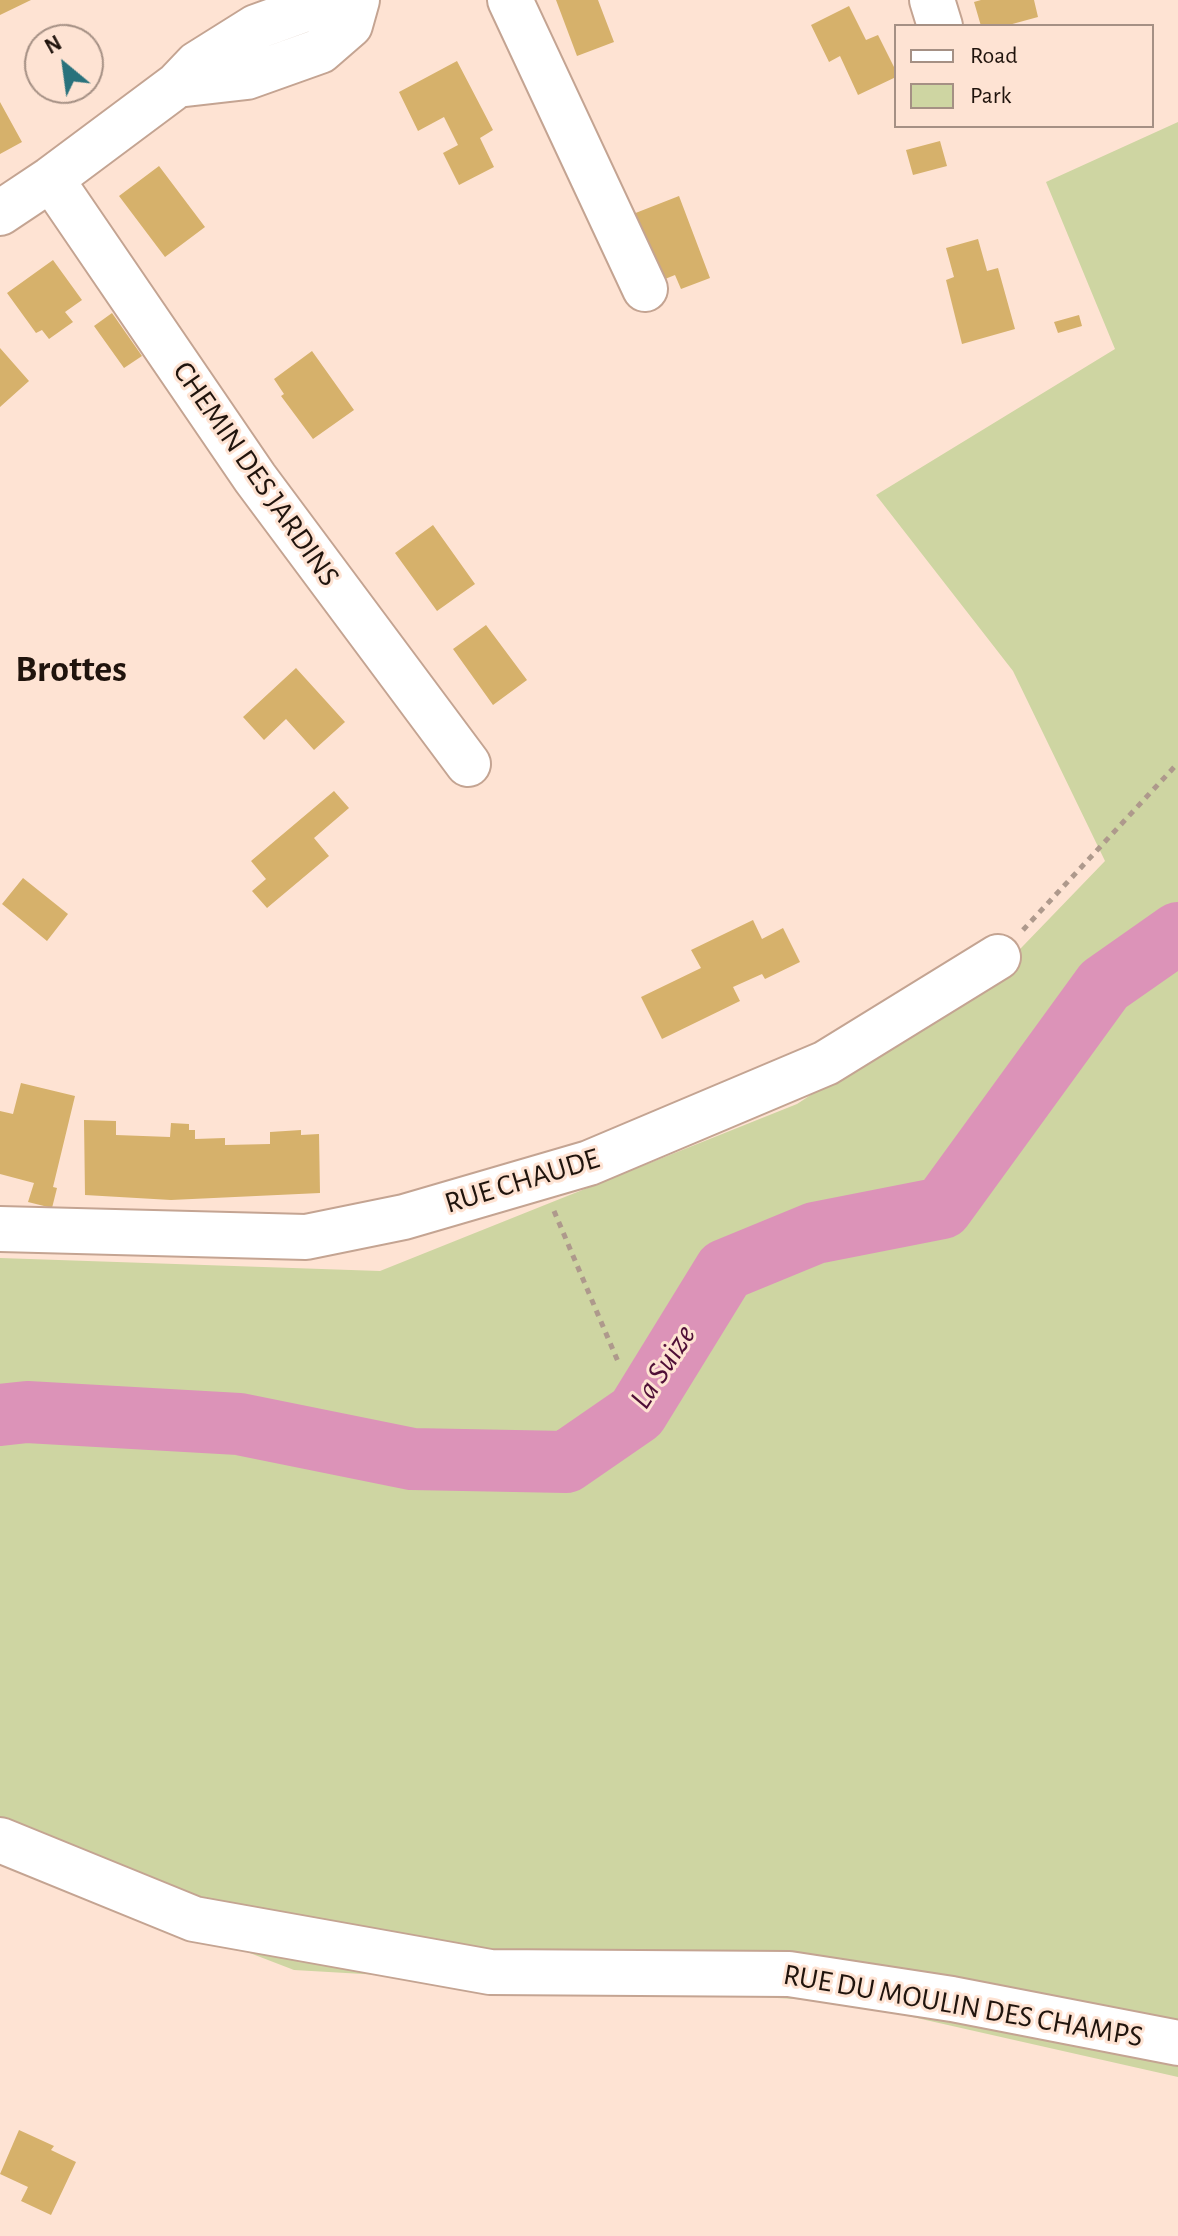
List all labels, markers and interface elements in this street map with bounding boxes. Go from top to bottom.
north arrow [24,24,104,104]
legend [894,24,1154,128]
text: N [41,31,65,58]
text: Road [970,44,1018,68]
text: Park [970,84,1011,108]
street label: CHEMIN DES JARDINS [165,355,347,593]
district label: Brottes [15,647,127,693]
street label: RUE CHAUDE [440,1140,604,1222]
water label: La Suize [622,1318,704,1416]
street label: RUE DU MOULIN DES CHAMPS [780,1957,1146,2055]

